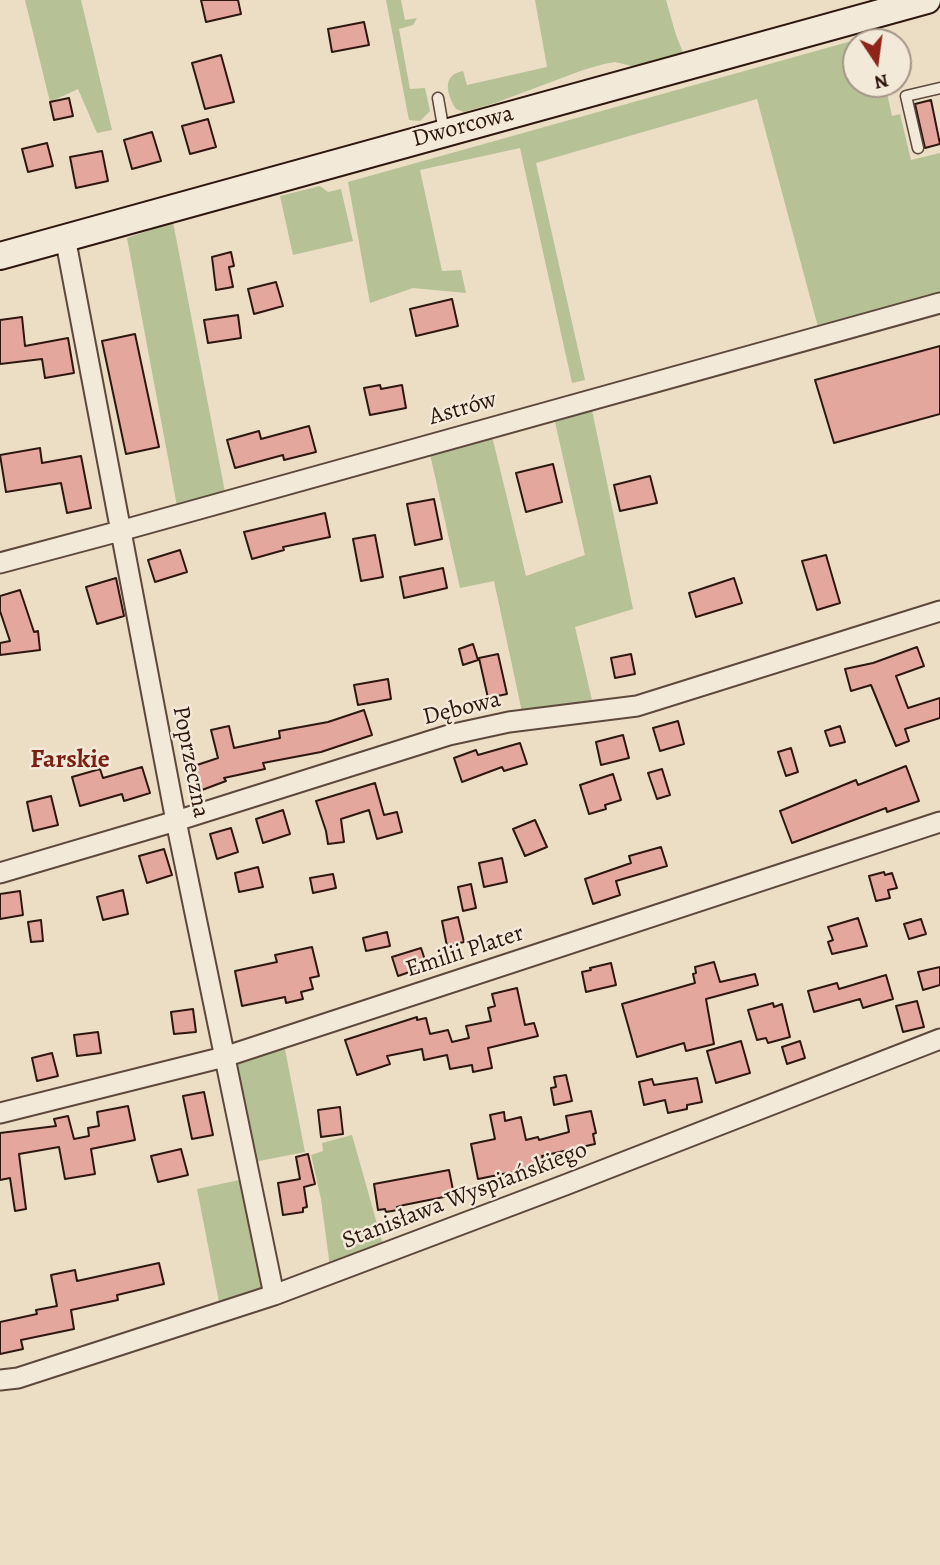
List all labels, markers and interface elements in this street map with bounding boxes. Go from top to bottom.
north arrow [842,28,912,98]
text: N [872,67,891,96]
street label: Dworcowa [409,100,517,154]
street label: Astrów [426,386,500,432]
street label: Dębowa [420,685,504,733]
street label: Poprzeczna [165,704,215,820]
district label: Farskie [30,745,110,777]
street label: Emilii Plater [402,919,528,985]
street label: Stanisława Wyspiańskiego [338,1136,592,1256]

